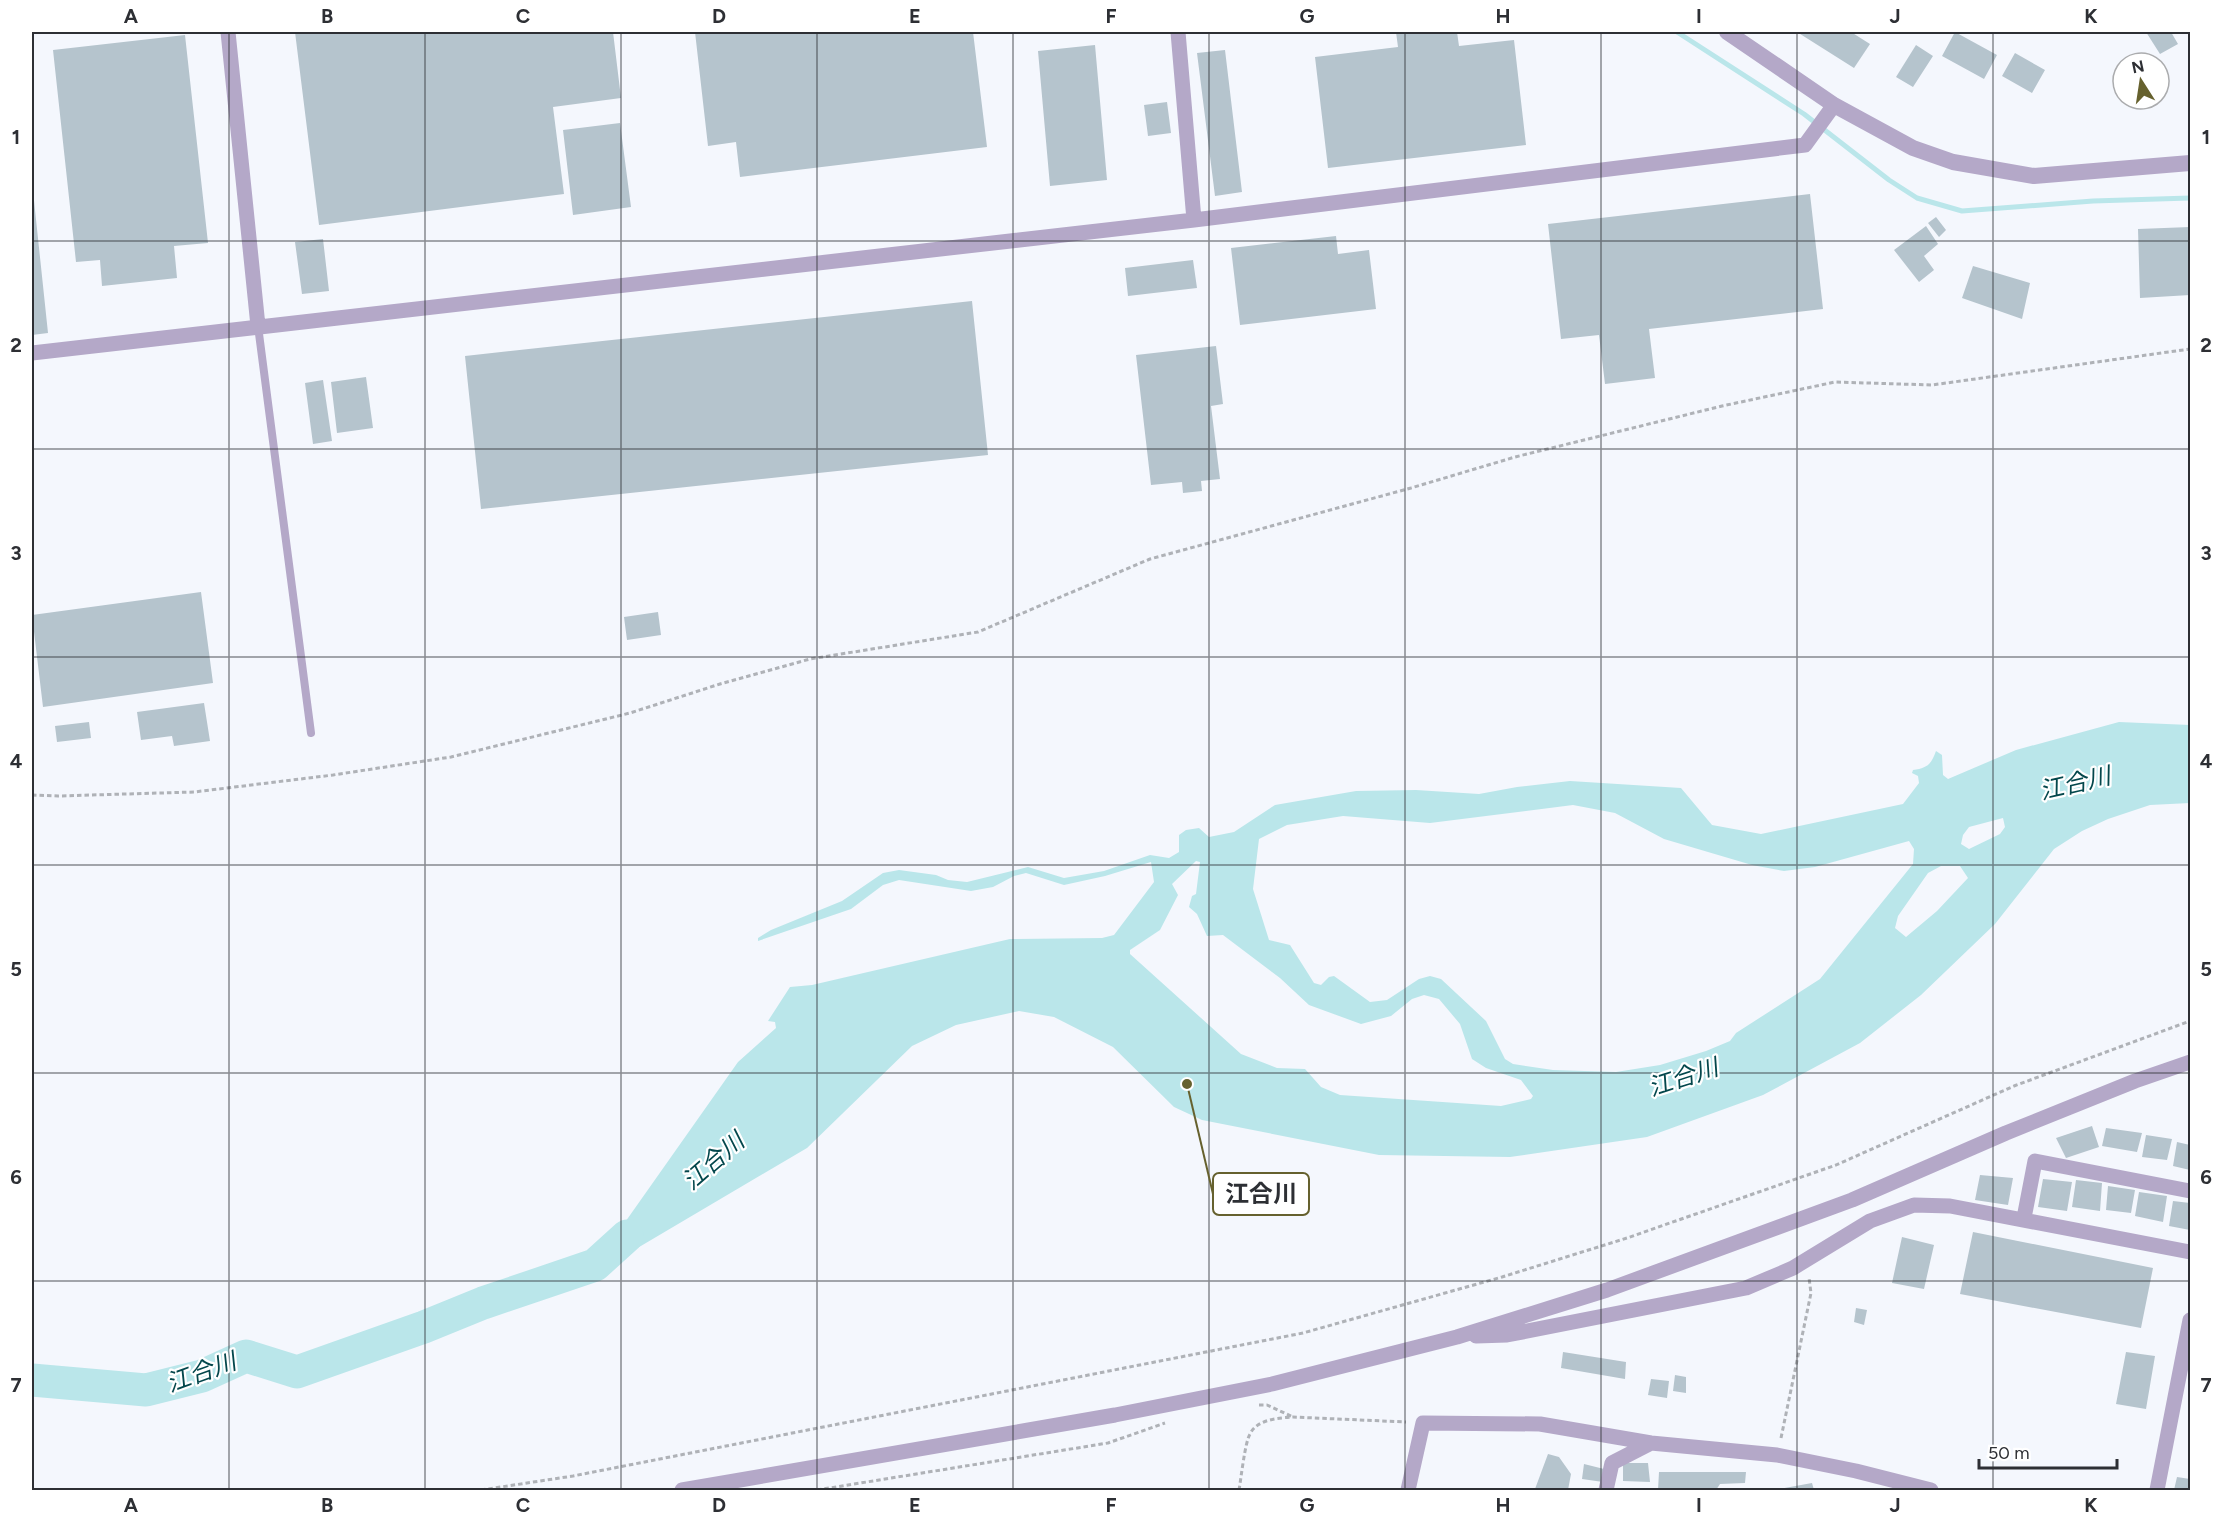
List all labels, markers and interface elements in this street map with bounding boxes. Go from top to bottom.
text: A [124,4,139,28]
text: B [321,4,333,28]
text: C [516,4,530,28]
text: D [712,4,726,28]
text: E [909,4,921,28]
text: F [1105,4,1117,28]
text: G [1300,4,1315,28]
text: H [1496,4,1511,28]
text: I [1696,4,1702,28]
text: J [1889,4,1901,28]
text: K [2084,4,2098,28]
north arrow [2111,51,2171,111]
text: N [2130,56,2146,77]
text: 1 [12,125,20,149]
text: 1 [2202,125,2210,149]
text: 2 [10,333,22,357]
text: 2 [2200,333,2212,357]
text: 3 [10,541,22,565]
text: 3 [2200,541,2212,565]
text: 4 [10,749,23,773]
text: 4 [2200,749,2213,773]
water label: 江合川 [2037,760,2116,805]
text: 5 [10,957,22,981]
text: 5 [2200,957,2212,981]
water label: 江合川 [1644,1051,1725,1102]
water label: 江合川 [676,1124,752,1196]
text: 6 [10,1165,22,1189]
text: 6 [2200,1165,2212,1189]
callout: 江合川 [1213,1173,1309,1215]
text: 江合川 [1225,1179,1297,1208]
water label: 江合川 [162,1345,243,1398]
text: 7 [10,1373,22,1397]
text: 7 [2200,1373,2212,1397]
scale bar [1979,1432,2117,1470]
text: 50 m [1988,1442,2030,1464]
text: A [124,1493,139,1517]
text: B [321,1493,333,1517]
text: C [516,1493,530,1517]
text: D [712,1493,726,1517]
text: E [909,1493,921,1517]
text: F [1105,1493,1117,1517]
text: G [1300,1493,1315,1517]
text: H [1496,1493,1511,1517]
text: I [1696,1493,1702,1517]
text: J [1889,1493,1901,1517]
text: K [2084,1493,2098,1517]

